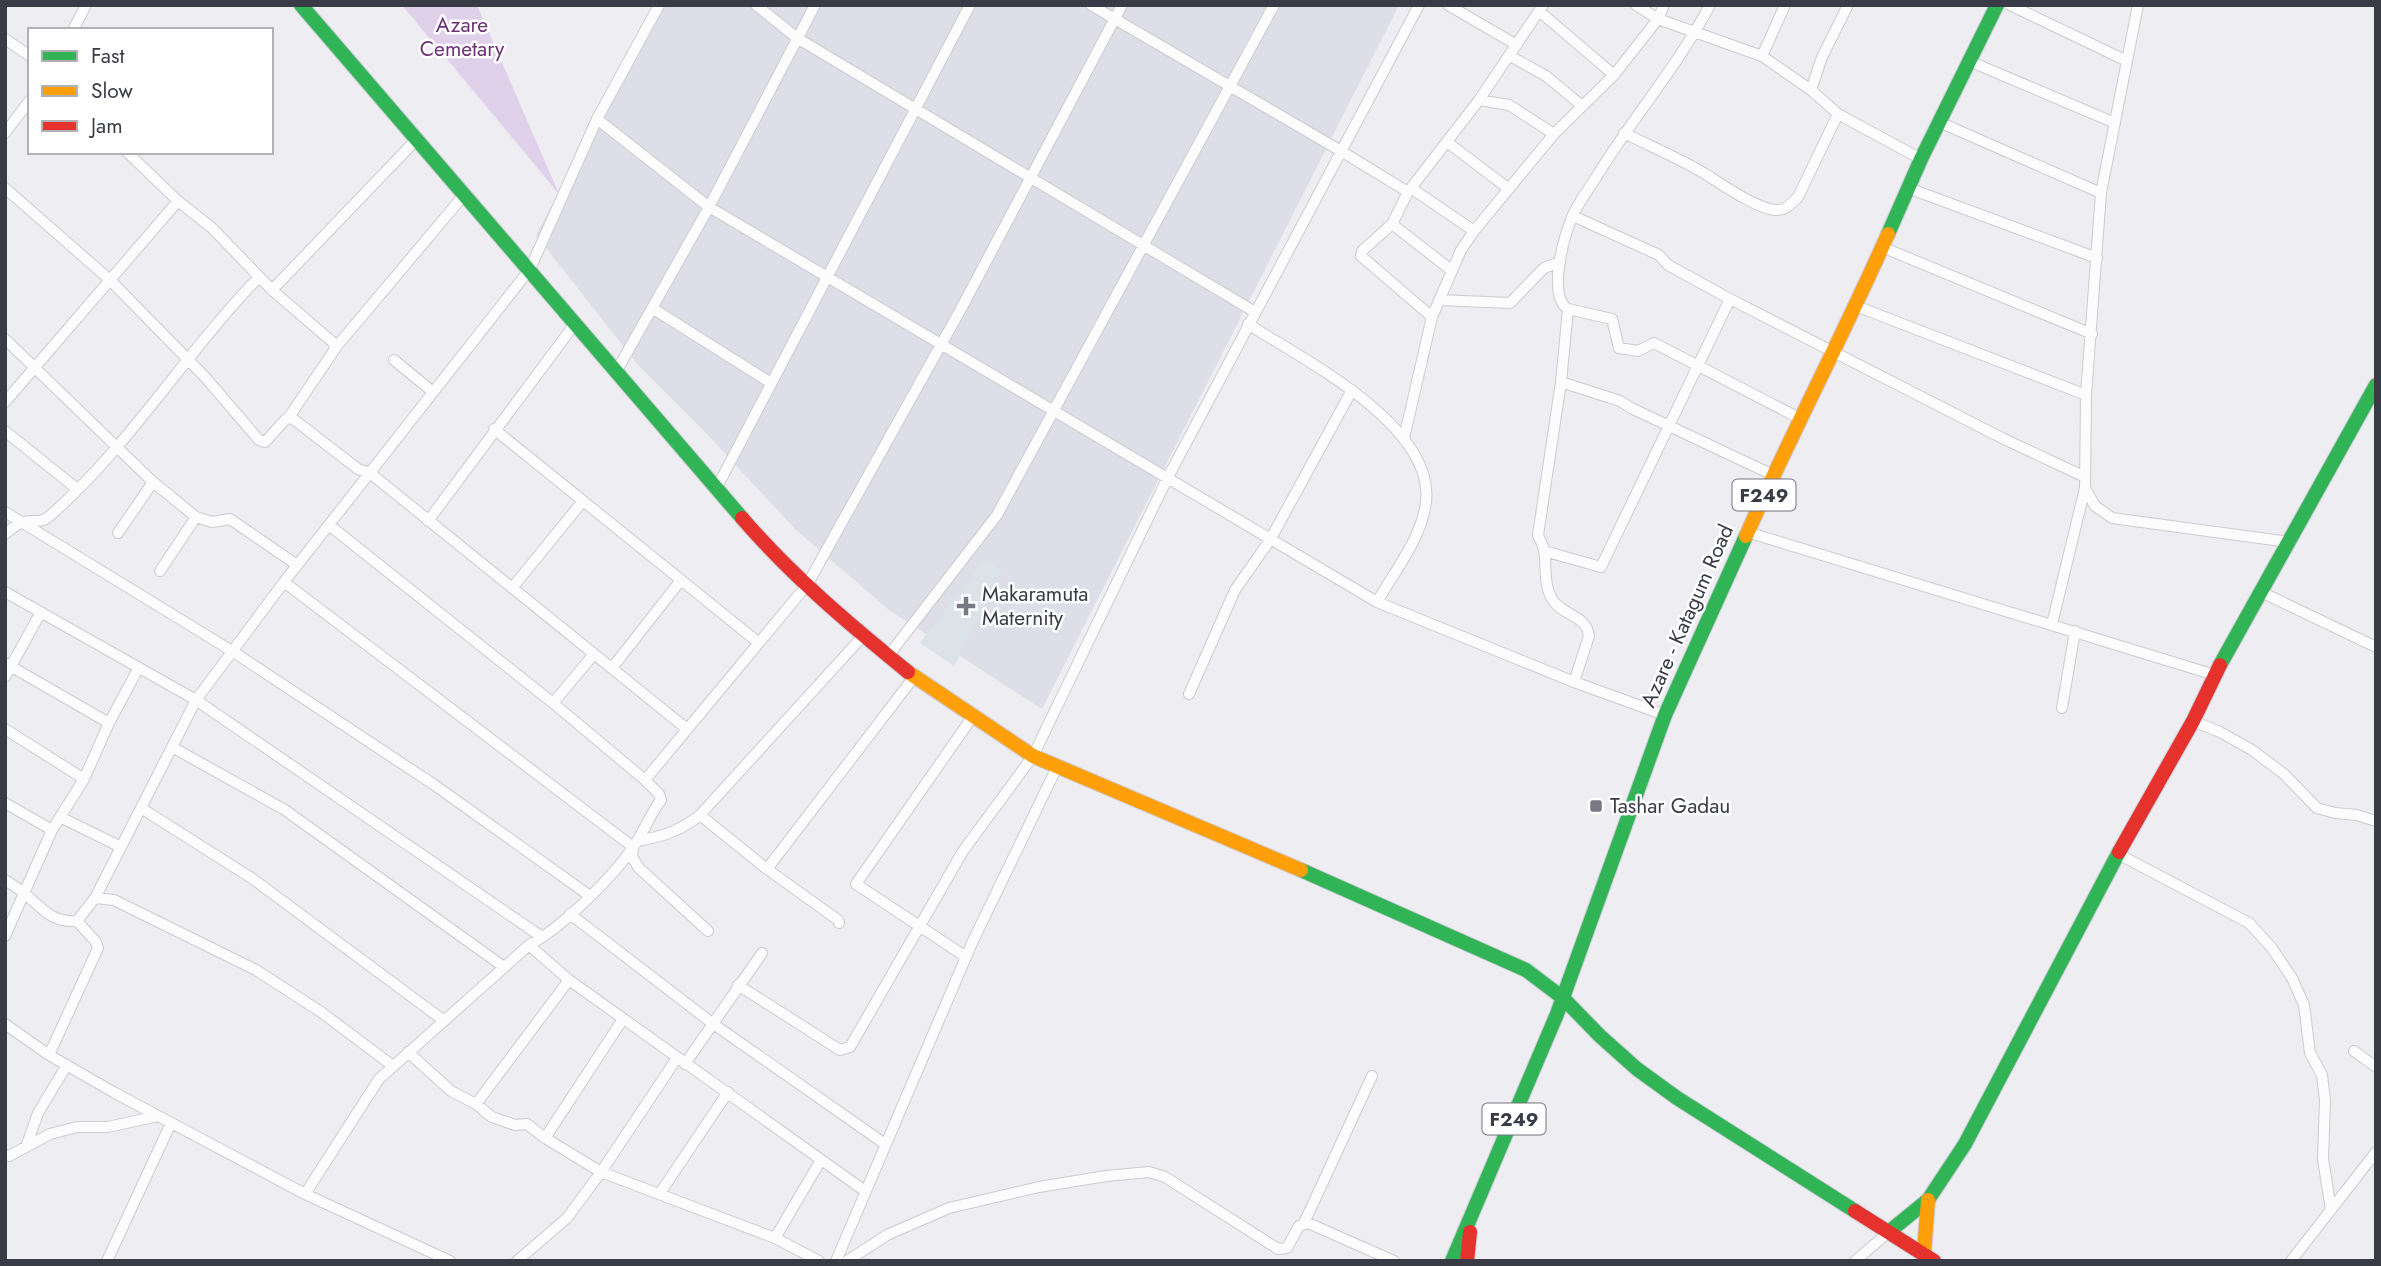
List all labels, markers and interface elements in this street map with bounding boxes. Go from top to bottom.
park label: Azare Cemetary [420,10,505,64]
legend [28,28,273,154]
text: Fast [91,41,124,71]
text: Slow [91,76,133,106]
text: Jam [88,111,123,141]
road number: F249 [1732,480,1796,510]
street label: Azare - Katagum Road [1633,520,1741,712]
place label: Makaramuta Maternity [982,579,1088,633]
marker: Makaramuta Maternity [956,596,976,616]
place label: Tashar Gadau [1610,791,1730,821]
marker: Tashar Gadau [1588,798,1604,814]
road number: F249 [1482,1104,1546,1134]

